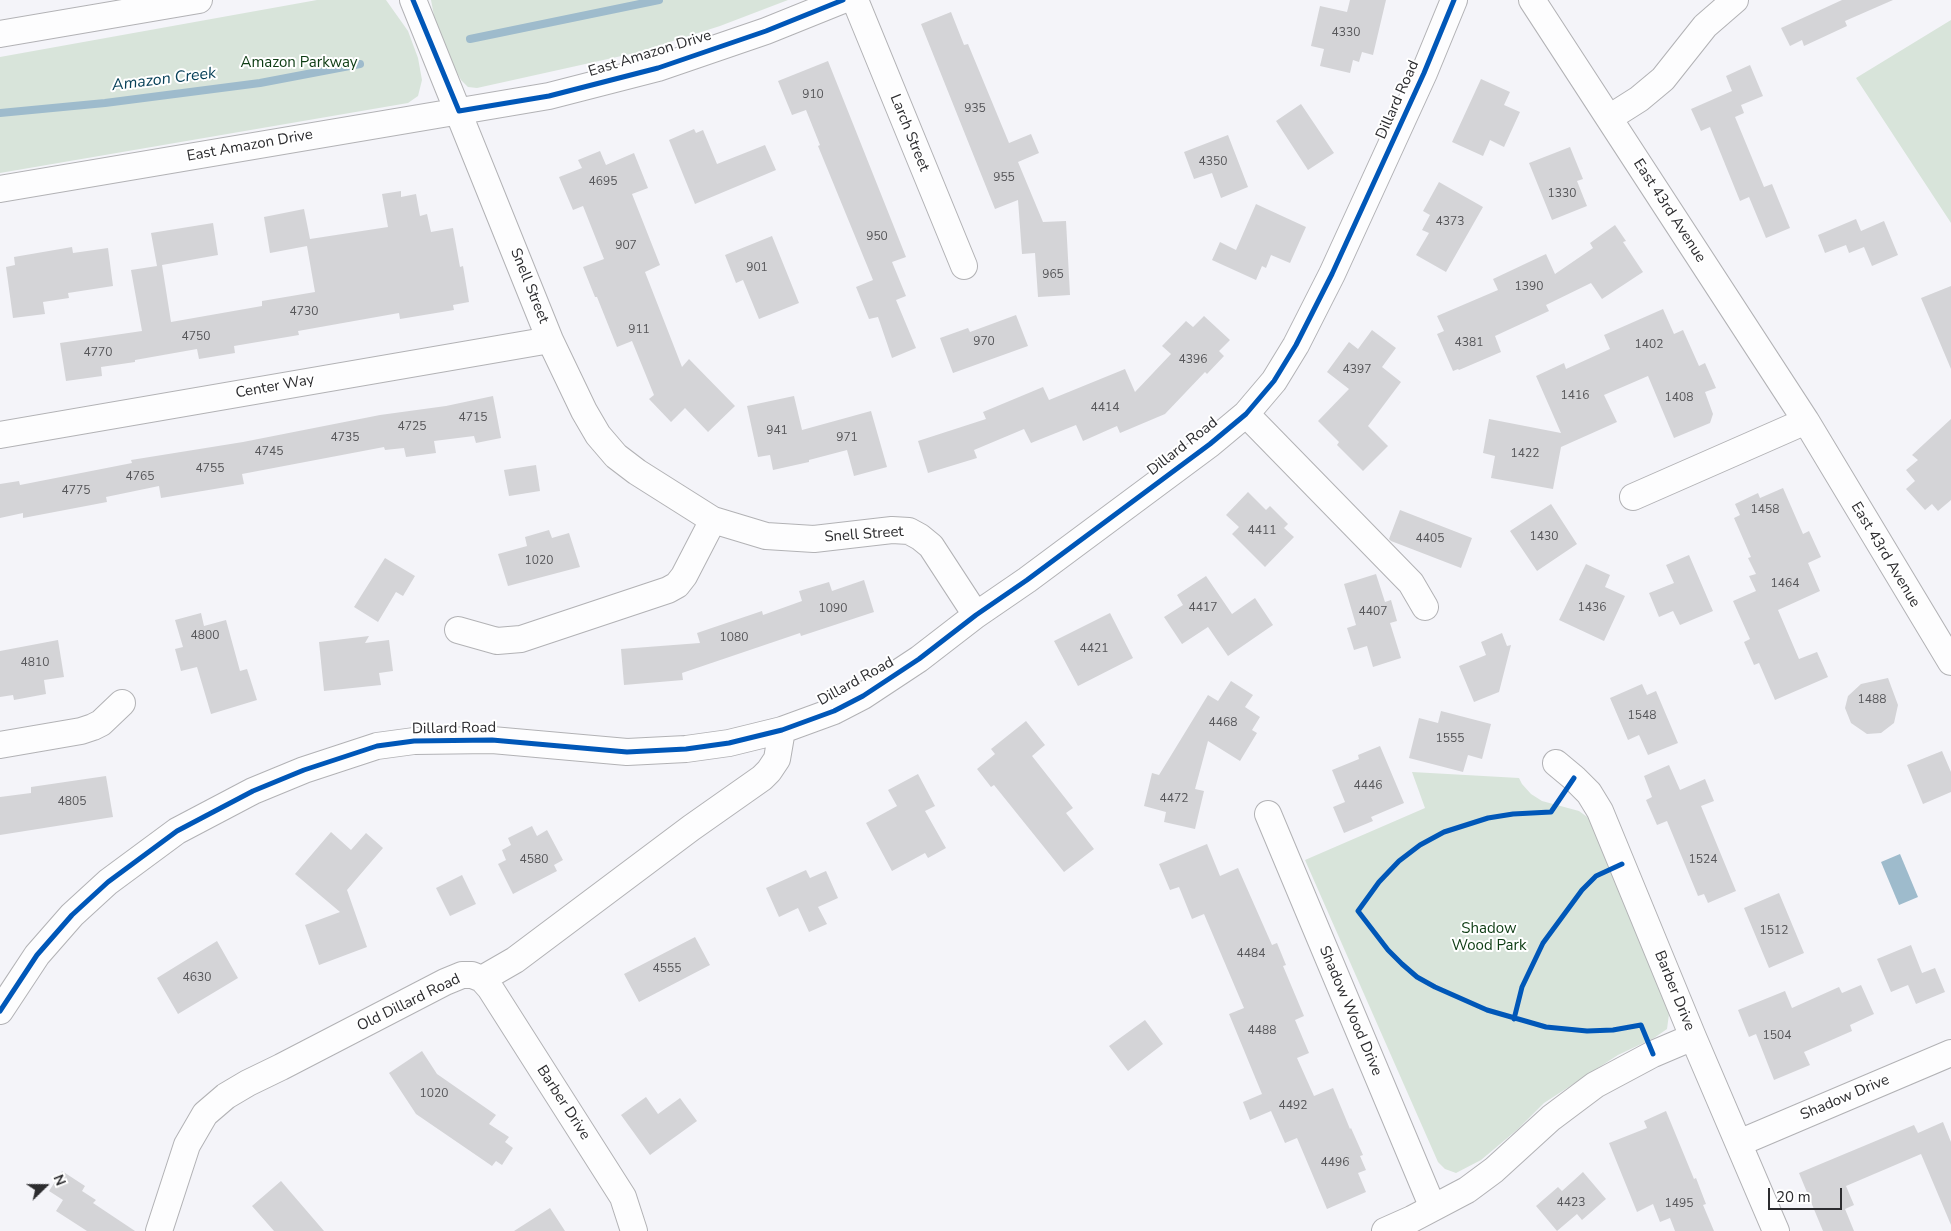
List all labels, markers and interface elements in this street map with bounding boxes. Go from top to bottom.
house number: 4330 [1332,26,1360,40]
street label: East Amazon Drive [586,27,714,81]
park label: Amazon Parkway [241,54,357,72]
street label: Dillard Road [1373,58,1423,142]
water label: Amazon Creek [111,64,217,96]
house number: 910 [802,88,824,102]
street label: Larch Street [885,92,933,174]
house number: 935 [964,102,986,116]
street label: East Amazon Drive [186,126,314,166]
house number: 4350 [1199,155,1227,169]
street label: East 43rd Avenue [1629,156,1709,266]
house number: 955 [993,171,1015,185]
house number: 4695 [589,175,617,189]
house number: 1330 [1548,187,1576,201]
house number: 4373 [1436,215,1464,229]
house number: 950 [866,230,888,244]
house number: 907 [615,239,637,253]
street label: Snell Street [506,246,552,326]
house number: 901 [746,261,768,275]
house number: 965 [1042,268,1064,282]
house number: 1390 [1515,280,1543,294]
house number: 4730 [290,305,318,319]
house number: 911 [628,323,650,337]
house number: 4750 [182,330,210,344]
house number: 970 [973,335,995,349]
house number: 4381 [1455,336,1483,350]
house number: 1402 [1635,338,1663,352]
house number: 4770 [84,346,112,360]
house number: 4396 [1179,353,1207,367]
house number: 4397 [1343,363,1371,377]
street label: Center Way [234,371,316,403]
house number: 1416 [1561,389,1589,403]
house number: 1408 [1665,391,1693,405]
house number: 4414 [1091,401,1119,415]
house number: 4715 [459,411,487,425]
street label: Dillard Road [1144,414,1222,480]
house number: 4725 [398,420,426,434]
house number: 941 [766,424,788,438]
house number: 4735 [331,431,359,445]
house number: 971 [836,431,858,445]
house number: 4745 [255,445,283,459]
house number: 1422 [1511,447,1539,461]
house number: 4755 [196,462,224,476]
house number: 4765 [126,470,154,484]
house number: 4775 [62,484,90,498]
street label: East 43rd Avenue [1846,499,1924,611]
house number: 1458 [1751,503,1779,517]
street label: Snell Street [824,523,904,547]
house number: 4411 [1248,524,1276,538]
house number: 1430 [1530,530,1558,544]
house number: 4405 [1416,532,1444,546]
house number: 1020 [525,554,553,568]
house number: 1464 [1771,577,1799,591]
house number: 4417 [1189,601,1217,615]
house number: 1436 [1578,601,1606,615]
house number: 1090 [819,602,847,616]
house number: 4407 [1359,605,1387,619]
house number: 4800 [191,629,219,643]
house number: 1080 [720,631,748,645]
house number: 4421 [1080,642,1108,656]
street label: Dillard Road [815,654,897,710]
house number: 4810 [21,656,49,670]
house number: 1488 [1858,693,1886,707]
house number: 1548 [1628,709,1656,723]
house number: 4468 [1209,716,1237,730]
street label: Dillard Road [412,719,496,739]
house number: 1555 [1436,732,1464,746]
house number: 4446 [1354,779,1382,793]
house number: 4472 [1160,792,1188,806]
house number: 4805 [58,795,86,809]
house number: 4580 [520,853,548,867]
house number: 1524 [1689,853,1717,867]
park label: Shadow Wood Park [1452,920,1526,955]
house number: 1512 [1760,924,1788,938]
street label: Shadow Wood Drive [1314,943,1386,1079]
house number: 4484 [1237,947,1265,961]
street label: Barber Drive [1650,948,1698,1034]
house number: 4555 [653,962,681,976]
street label: Old Dillard Road [354,970,464,1036]
house number: 4630 [183,971,211,985]
house number: 4488 [1248,1024,1276,1038]
house number: 1504 [1763,1029,1791,1043]
street label: Barber Drive [532,1062,594,1144]
street label: Shadow Drive [1798,1071,1892,1125]
house number: 1020 [420,1087,448,1101]
house number: 4492 [1279,1099,1307,1113]
house number: 4496 [1321,1156,1349,1170]
north arrow [20,1161,70,1211]
text: N [49,1172,70,1189]
scale bar [1771,1178,1845,1210]
text: 20 m [1776,1187,1811,1207]
house number: 4423 [1557,1196,1585,1210]
house number: 1495 [1665,1197,1693,1211]

